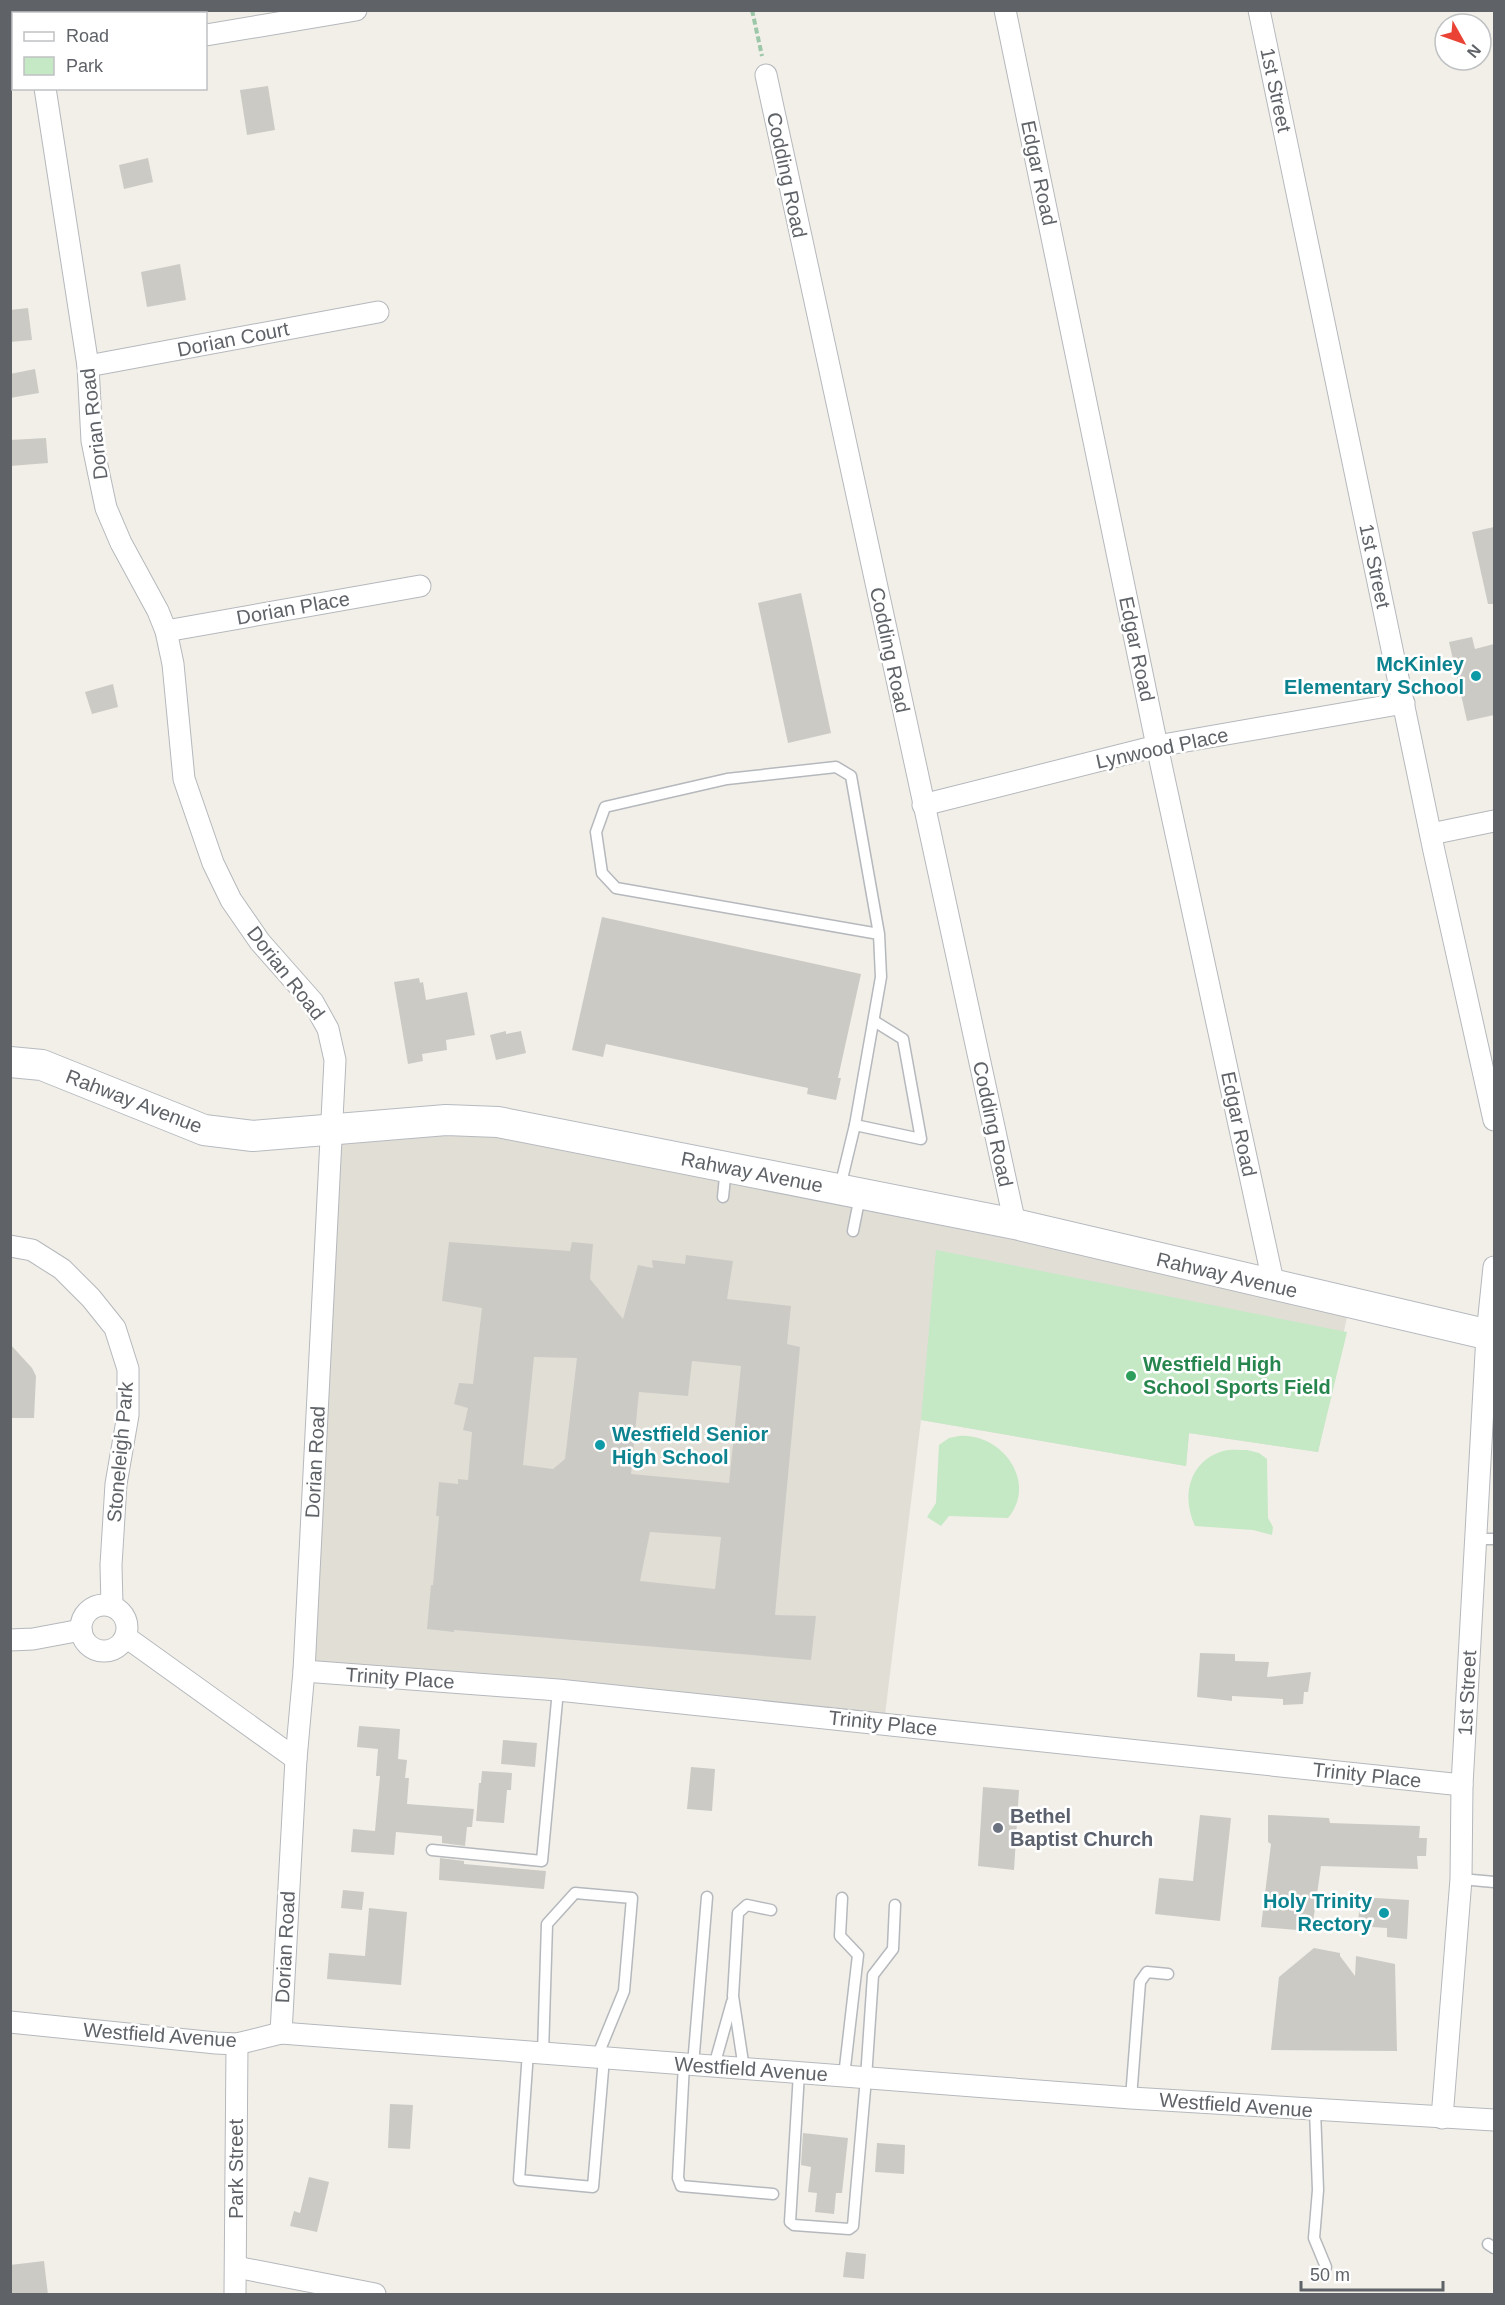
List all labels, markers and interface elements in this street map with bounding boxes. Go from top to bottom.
legend [12,12,207,90]
north arrow [1433,12,1493,72]
text: Road [66,26,109,46]
text: N [1464,41,1484,61]
street label: 1st Street [1256,46,1296,135]
text: Park [66,56,104,76]
street label: Codding Road [763,110,811,240]
street label: Edgar Road [1017,119,1061,227]
street label: Dorian Court [175,317,291,361]
street label: Dorian Road [76,367,112,481]
street label: 1st Street [1355,522,1395,611]
street label: Codding Road [866,585,914,715]
street label: Dorian Place [235,587,351,629]
street label: Edgar Road [1115,595,1159,703]
place label: McKinley Elementary School [1284,653,1465,698]
marker: McKinley Elementary School [1469,669,1483,683]
street label: Lynwood Place [1094,723,1230,773]
street label: Dorian Road [243,922,329,1024]
street label: Codding Road [969,1059,1017,1189]
street label: Rahway Avenue [63,1065,205,1137]
street label: Edgar Road [1217,1070,1261,1178]
street label: Rahway Avenue [679,1147,825,1197]
street label: Rahway Avenue [1154,1248,1300,1302]
place label: Westfield High School Sports Field [1143,1353,1331,1398]
marker: Westfield High School Sports Field [1124,1369,1138,1383]
street label: Stoneleigh Park [103,1380,137,1523]
street label: Dorian Road [301,1405,329,1519]
place label: Westfield Senior High School [612,1423,769,1468]
marker: Westfield Senior High School [593,1438,607,1452]
street label: 1st Street [1454,1649,1480,1736]
street label: Trinity Place [345,1663,455,1693]
street label: Trinity Place [828,1706,938,1740]
street label: Trinity Place [1312,1758,1422,1792]
place label: Bethel Baptist Church [1010,1805,1153,1850]
marker: Bethel Baptist Church [991,1821,1005,1835]
street label: Dorian Road [271,1890,299,2004]
place label: Holy Trinity Rectory [1263,1890,1373,1935]
marker: Holy Trinity Rectory [1377,1906,1391,1920]
street label: Westfield Avenue [83,2019,237,2051]
street label: Westfield Avenue [674,2053,828,2085]
street label: Westfield Avenue [1159,2089,1313,2121]
street label: Park Street [225,2119,247,2219]
scale bar [1301,2254,1444,2292]
text: 50 m [1310,2265,1350,2285]

